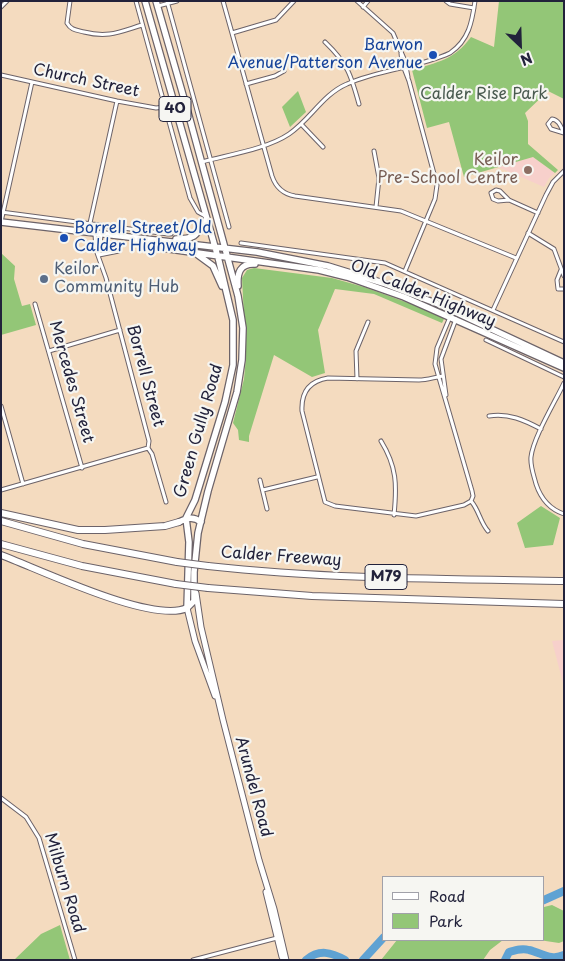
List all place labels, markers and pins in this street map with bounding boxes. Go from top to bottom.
place label: Barwon Avenue/Patterson Avenue [228,36,423,74]
marker: Barwon Avenue/Patterson Avenue [427,49,439,61]
place label: Keilor Pre-School Centre [377,151,518,189]
marker: Keilor Pre-School Centre [522,164,534,176]
place label: Borrell Street/Old Calder Highway [74,219,212,257]
marker: Borrell Street/Old Calder Highway [58,232,70,244]
place label: Keilor Community Hub [54,260,179,298]
marker: Keilor Community Hub [38,273,50,285]

